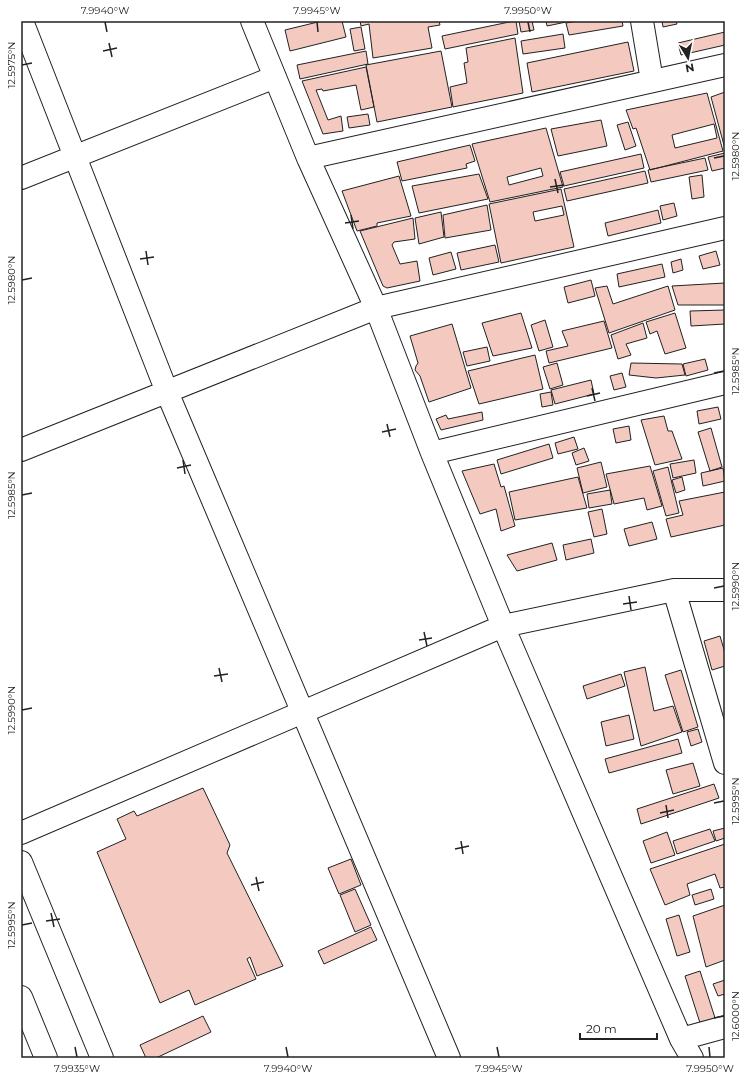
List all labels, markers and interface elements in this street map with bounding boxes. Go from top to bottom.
text: 7.9940°W [81,4,129,17]
text: 7.9945°W [293,4,341,17]
text: 7.9950°W [504,4,552,17]
north arrow [668,38,708,78]
text: 12.5975°N [5,42,18,88]
text: N [684,60,695,76]
text: 12.5980°N [729,132,742,180]
text: 12.5980°N [5,256,18,304]
text: 12.5985°N [729,347,742,395]
text: 12.5985°N [5,471,18,519]
text: 12.5990°N [729,562,742,610]
text: 12.5990°N [5,686,18,734]
text: 12.5995°N [729,777,742,825]
text: 12.5995°N [5,901,18,949]
text: 12.6000°N [729,991,742,1041]
scale bar [580,1015,657,1041]
text: 20 m [586,1021,617,1036]
text: 7.9935°W [54,1062,100,1075]
text: 7.9940°W [264,1062,312,1075]
text: 7.9945°W [475,1062,523,1075]
text: 7.9950°W [686,1062,734,1075]

